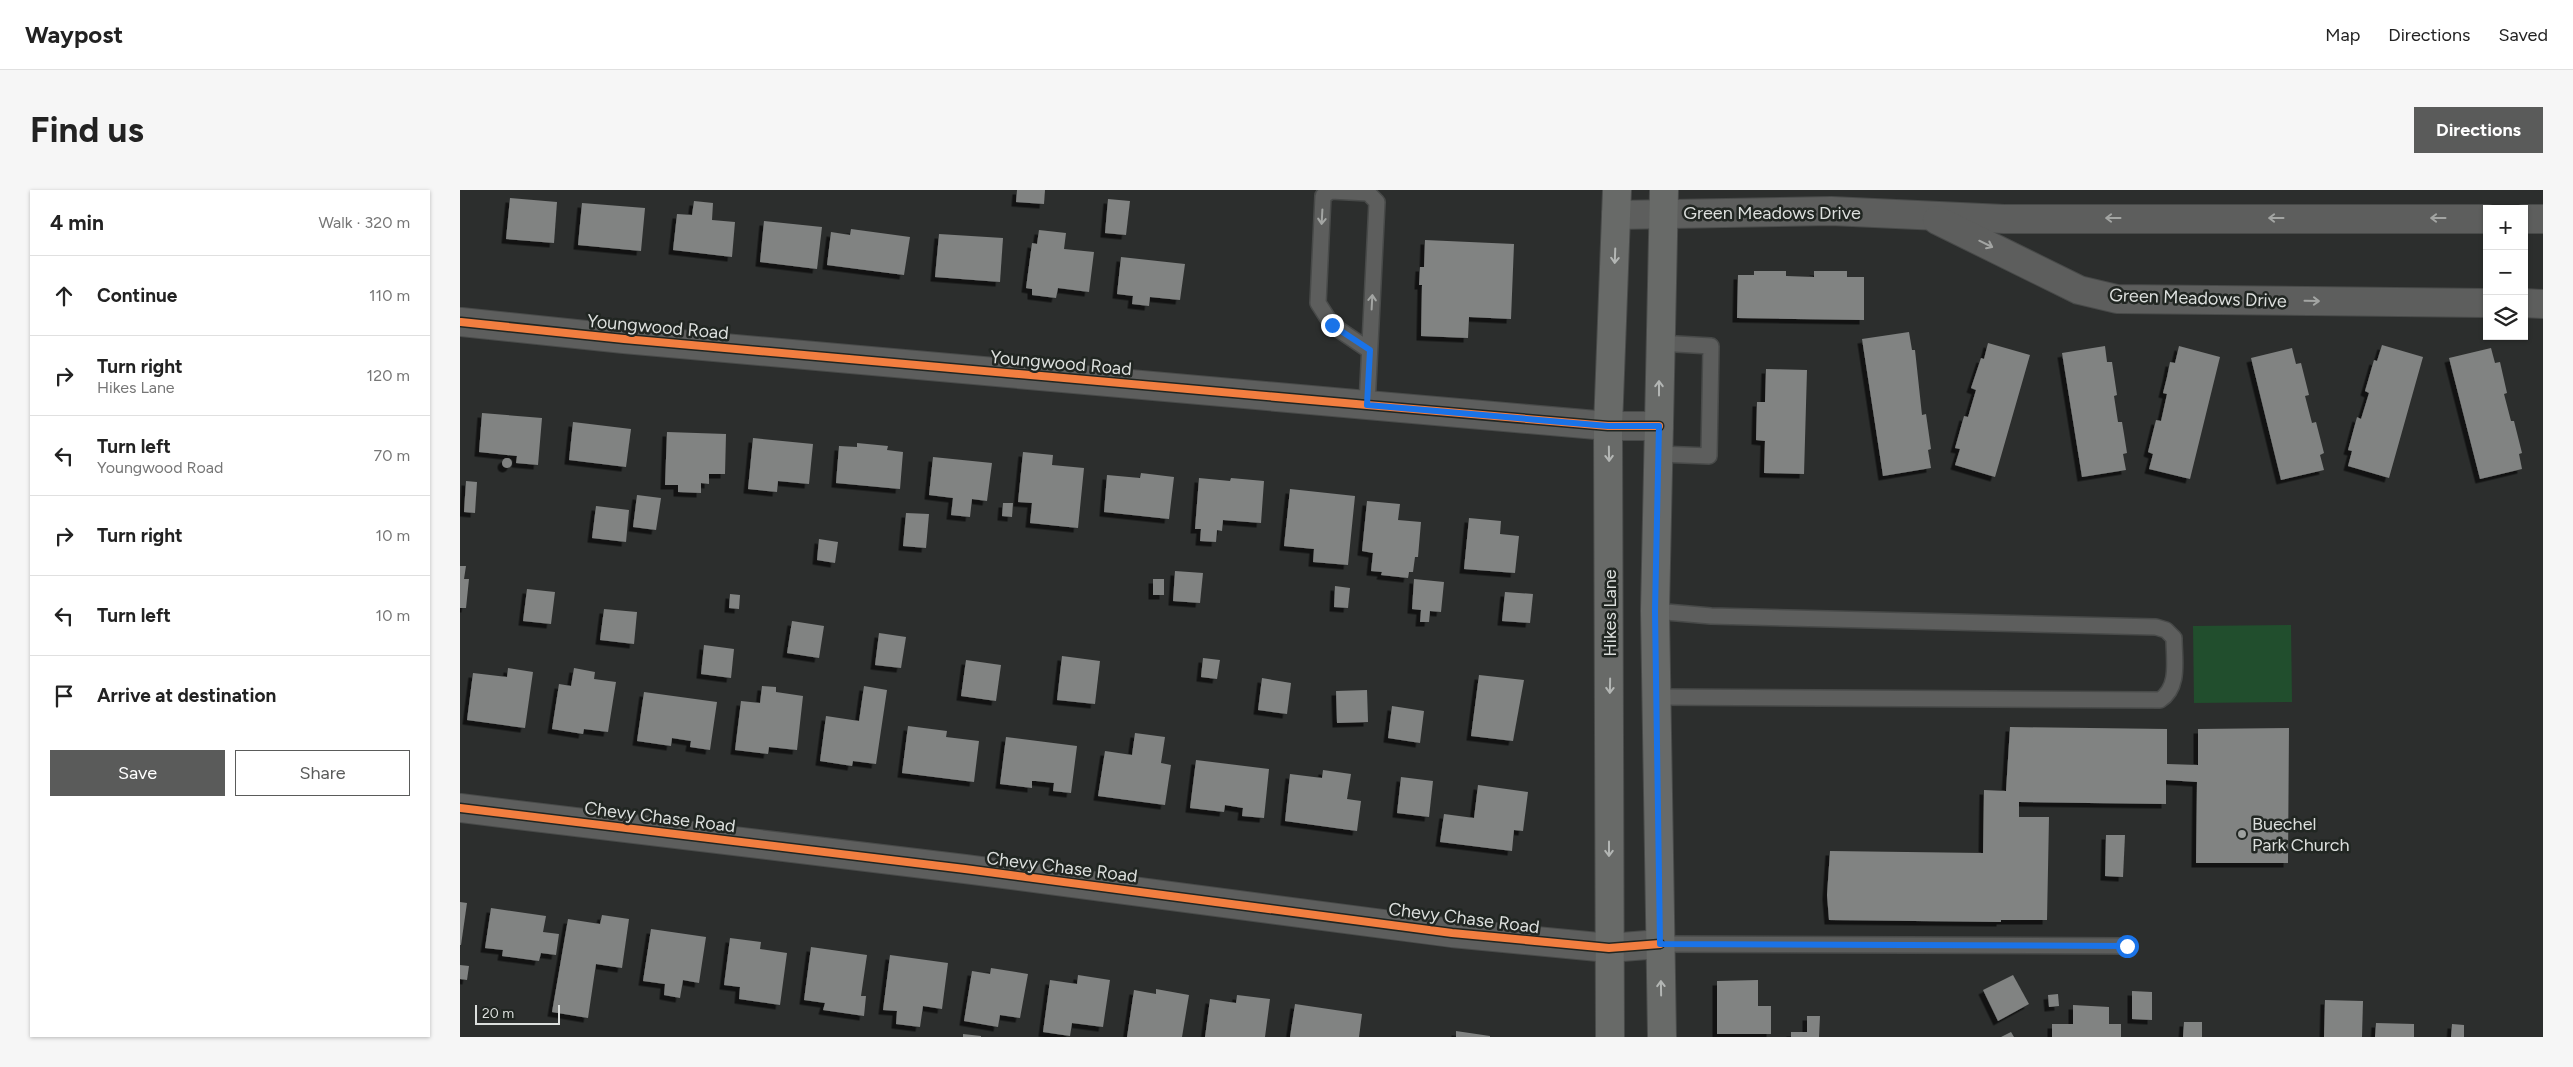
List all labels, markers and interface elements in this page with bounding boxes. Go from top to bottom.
text: Waypost [25,20,123,49]
text: Map [2325,24,2360,46]
text: Directions [2388,24,2470,46]
text: Saved [2498,24,2548,46]
button: Directions [2414,107,2543,153]
text: Find us [30,109,144,151]
street label: Green Meadows Drive [1683,202,1861,224]
map controls [2483,205,2528,340]
button: + [2483,205,2528,250]
one-way arrow [1317,209,1326,225]
text: 4 min [50,210,104,235]
text: Walk · 320 m [318,213,410,232]
one-way arrow [2105,213,2122,223]
one-way arrow [2268,213,2284,223]
one-way arrow [2430,213,2446,223]
one-way arrow [1978,240,1993,250]
one-way arrow [1610,248,1619,264]
button: − [2483,250,2528,295]
icon: ahead [50,282,78,310]
text: Continue [97,284,177,307]
street label: Green Meadows Drive [2109,284,2287,312]
text: 110 m [369,286,410,305]
one-way arrow [1367,294,1376,310]
button: layers [2483,295,2528,340]
one-way arrow [2304,296,2320,306]
street label: Youngwood Road [586,310,730,344]
route end [1321,314,1344,337]
street label: Youngwood Road [989,346,1133,380]
text: Turn right [97,355,183,378]
icon: right [50,362,78,390]
text: 120 m [367,366,410,385]
text: Hikes Lane [97,378,175,397]
one-way arrow [1654,381,1664,397]
text: Turn left [97,435,171,458]
icon: left [50,442,78,470]
one-way arrow [1604,445,1614,461]
text: 70 m [374,446,410,465]
text: Youngwood Road [97,458,223,477]
icon: right [50,522,78,550]
text: Turn right [97,524,183,547]
text: 10 m [376,526,410,545]
street label: Hikes Lane [1599,569,1621,657]
icon: left [50,602,78,630]
text: Turn left [97,604,171,627]
text: 10 m [376,606,410,625]
one-way arrow [1605,678,1615,694]
icon: arrive [50,682,78,710]
text: Arrive at destination [97,684,276,707]
button: Save [50,750,225,796]
button: Share [235,750,410,796]
street label: Chevy Chase Road [583,797,737,837]
place label: Buechel Park Church [2252,813,2350,856]
marker: Buechel Park Church [2236,828,2248,840]
one-way arrow [1604,840,1614,856]
street label: Chevy Chase Road [985,847,1139,887]
street label: Chevy Chase Road [1387,898,1541,938]
route start [2116,935,2139,958]
one-way arrow [1656,981,1666,997]
scale bar [475,1002,560,1025]
text: 20 m [482,1005,514,1022]

